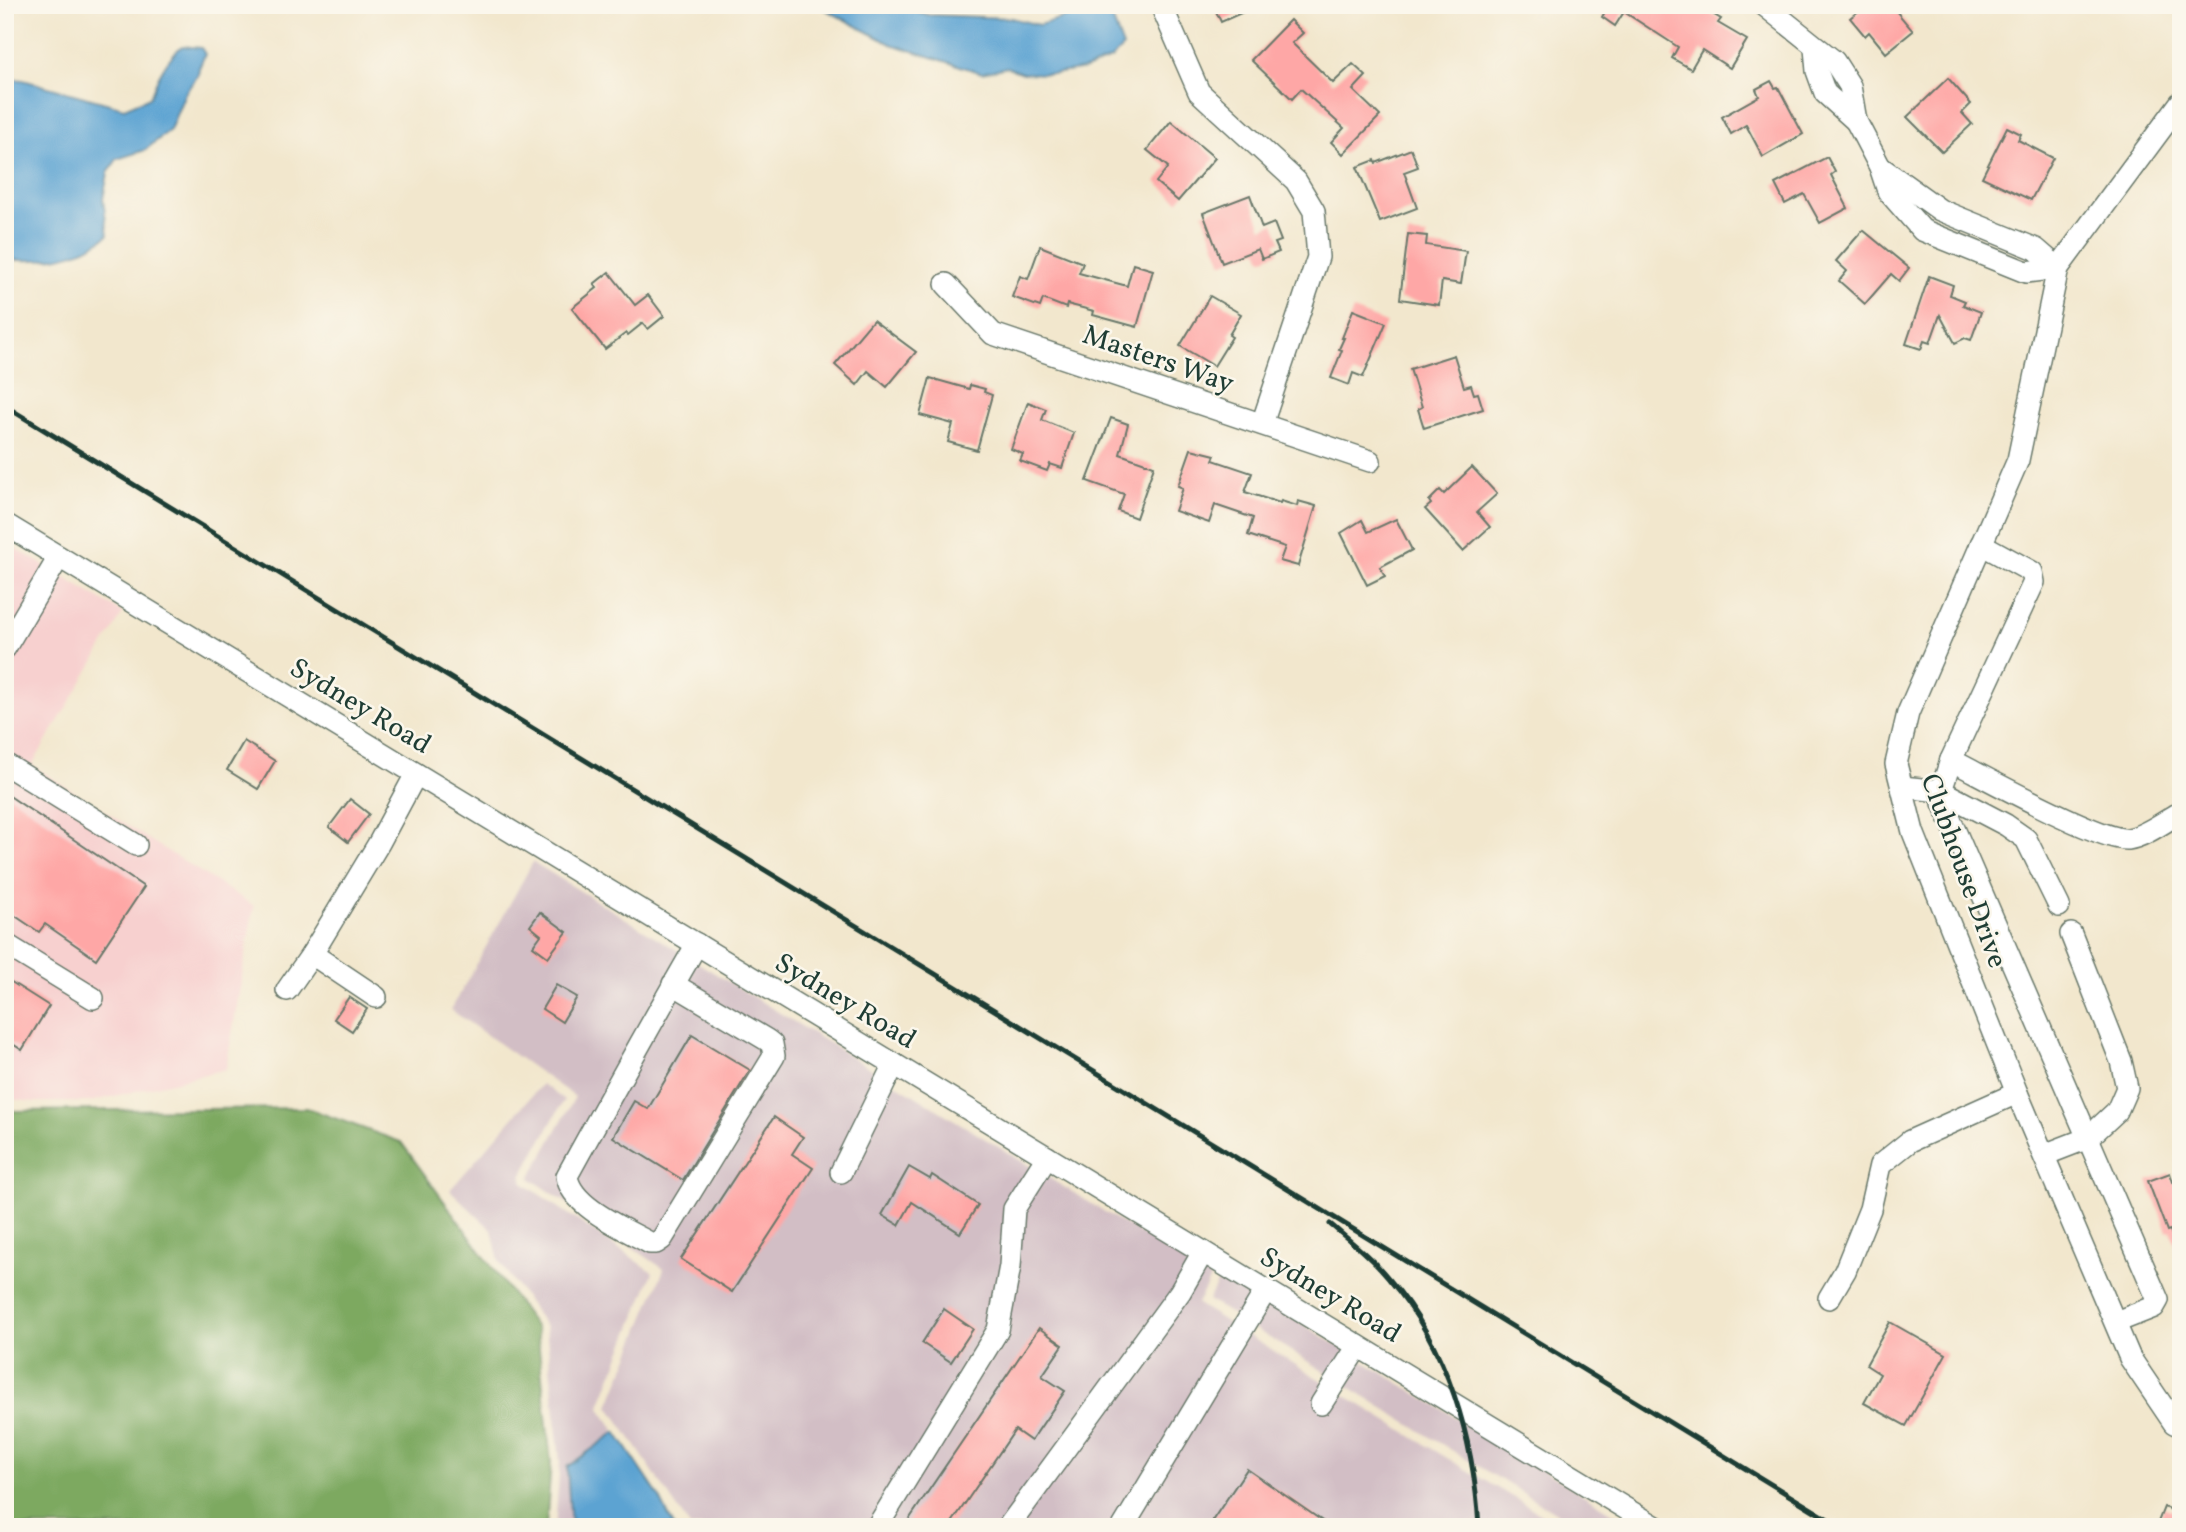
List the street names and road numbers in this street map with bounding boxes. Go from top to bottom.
street label: Masters Way [1077,316,1239,404]
street label: Sydney Road [282,649,438,765]
street label: Clubhouse Drive [1910,768,2016,974]
street label: Sydney Road [767,944,923,1060]
street label: Sydney Road [1252,1238,1408,1354]

